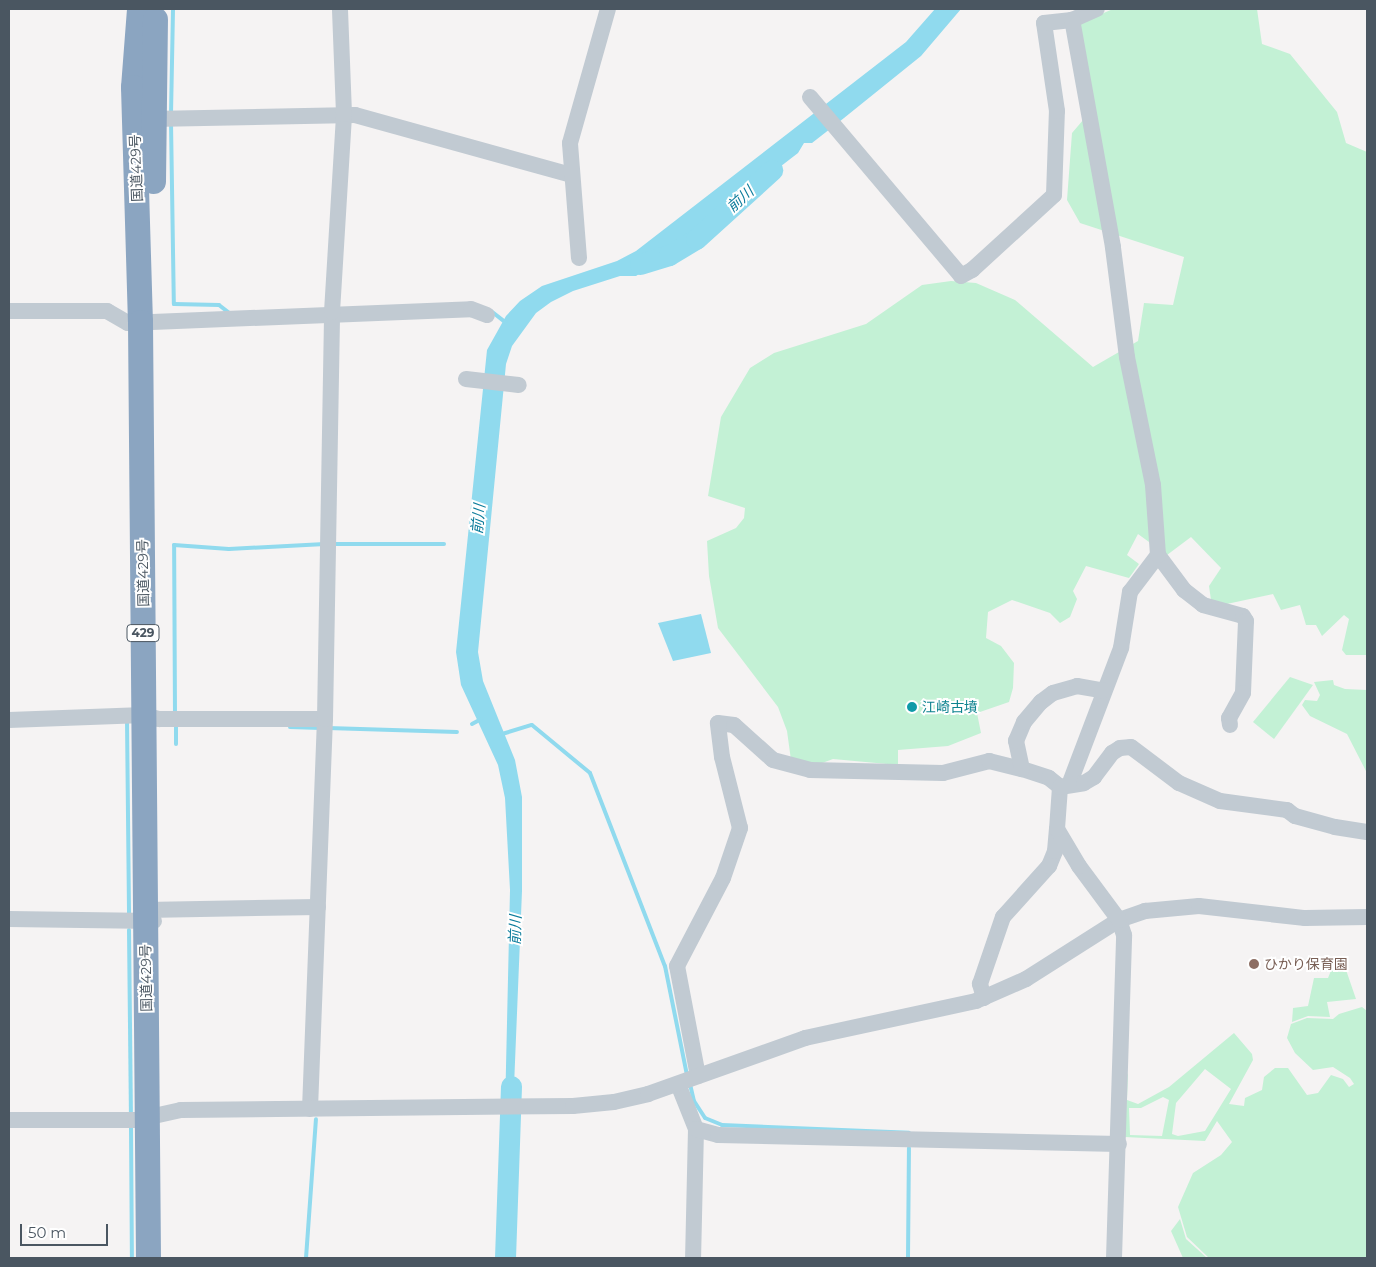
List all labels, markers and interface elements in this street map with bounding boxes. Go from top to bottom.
street label: 国道429号 [126,134,146,202]
water label: 前川 [723,182,757,216]
water label: 前川 [467,503,489,535]
street label: 国道429号 [134,539,152,607]
road number: 429 [126,624,160,642]
place label: 江崎古墳 [922,699,978,715]
marker: 江崎古墳 [906,701,918,713]
water label: 前川 [505,915,525,945]
street label: 国道429号 [137,944,155,1012]
place label: ひかり保育園 [1264,956,1348,972]
marker: ひかり保育園 [1248,958,1260,970]
scale bar [22,1214,110,1246]
text: 50 m [28,1223,66,1242]

